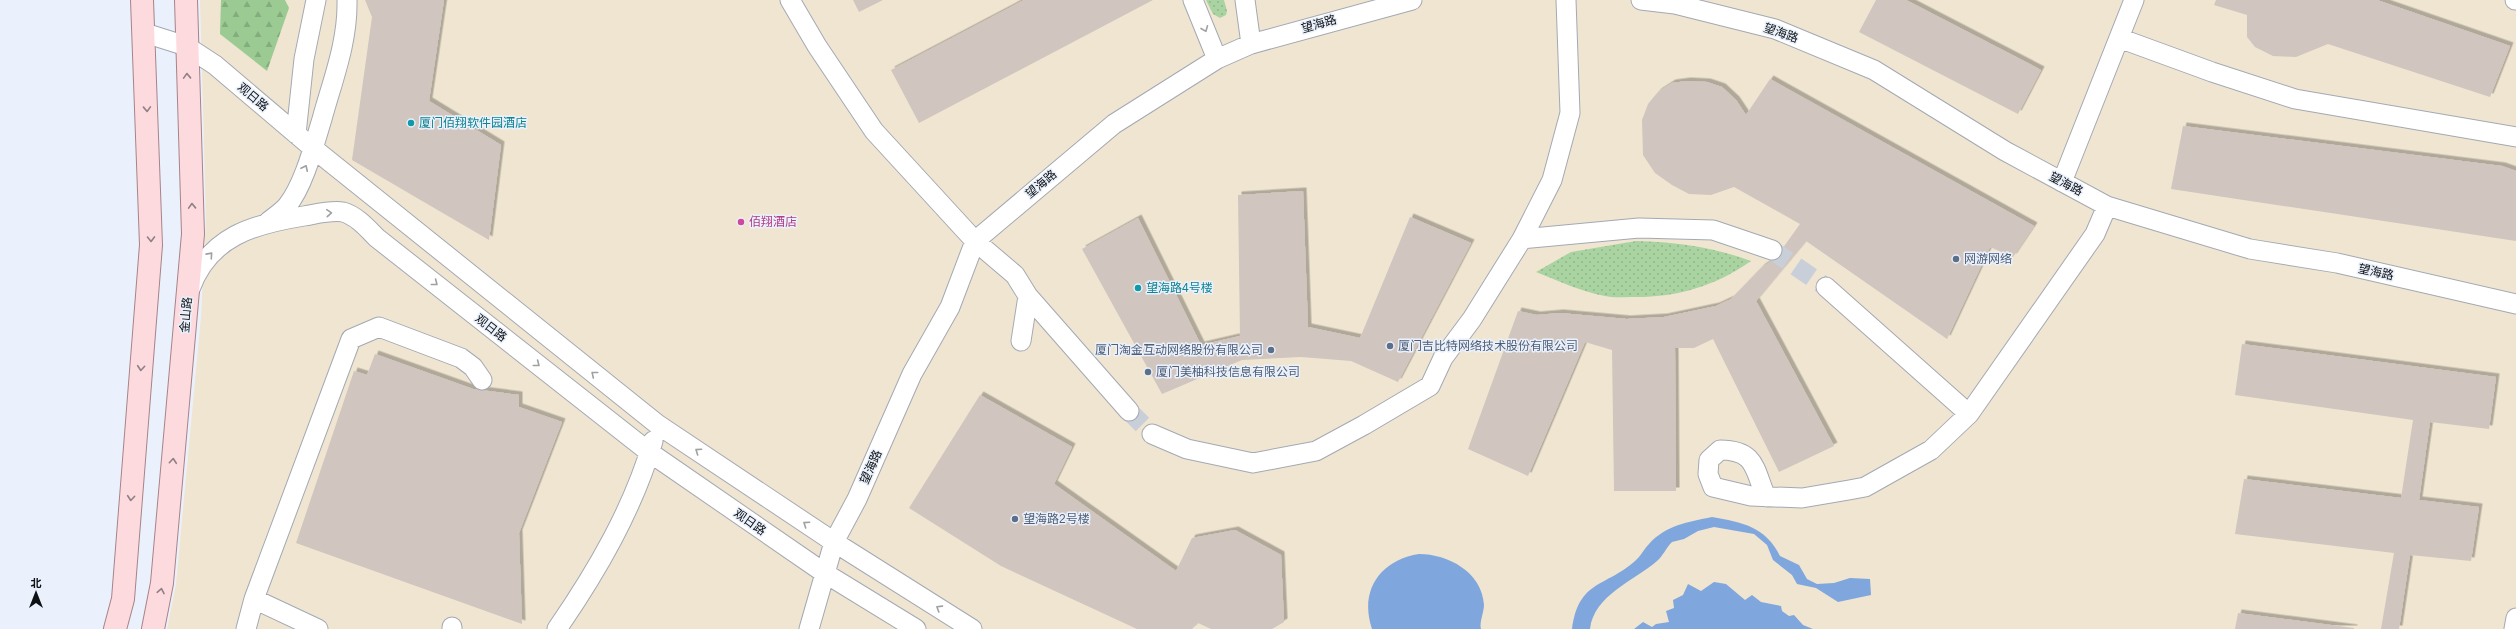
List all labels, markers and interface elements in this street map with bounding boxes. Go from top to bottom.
street label: 望海路 [1300,12,1338,36]
street label: 望海路 [1762,21,1800,45]
one-way arrow [1200,26,1208,33]
one-way arrow [183,73,191,79]
street label: 观日路 [235,80,271,114]
one-way arrow [143,106,151,112]
place label: 厦门佰翔软件园酒店 [419,116,527,130]
marker: 厦门佰翔软件园酒店 [406,118,416,128]
one-way arrow [300,164,308,172]
street label: 望海路 [1023,167,1059,201]
street label: 望海路 [2047,169,2085,199]
one-way arrow [188,203,196,209]
one-way arrow [326,208,333,217]
place label: 佰翔酒店 [749,215,797,229]
marker: 佰翔酒店 [736,217,746,227]
one-way arrow [147,236,155,242]
one-way arrow [205,252,213,260]
place label: 网游网络 [1964,252,2012,266]
marker: 网游网络 [1951,254,1961,264]
street label: 望海路 [2357,261,2395,283]
one-way arrow [430,278,437,285]
place label: 望海路4号楼 [1146,281,1213,295]
marker: 望海路4号楼 [1133,283,1143,293]
street label: 金山路 [177,296,195,334]
street label: 观日路 [473,311,509,345]
place label: 厦门吉比特网络技术股份有限公司 [1398,339,1578,353]
marker: 厦门吉比特网络技术股份有限公司 [1385,341,1395,351]
place label: 厦门淘金互动网络股份有限公司 [1095,343,1263,357]
marker: 厦门淘金互动网络股份有限公司 [1266,345,1276,355]
one-way arrow [533,359,540,366]
one-way arrow [137,365,146,371]
place label: 厦门美柚科技信息有限公司 [1156,365,1300,379]
marker: 厦门美柚科技信息有限公司 [1143,367,1153,377]
one-way arrow [591,371,598,378]
street label: 望海路 [857,448,885,486]
one-way arrow [695,449,702,456]
one-way arrow [168,458,177,464]
one-way arrow [126,495,135,501]
street label: 观日路 [731,506,769,538]
place label: 望海路2号楼 [1023,512,1090,526]
marker: 望海路2号楼 [1010,514,1020,524]
one-way arrow [803,521,810,528]
north arrow [16,573,56,613]
text: 北 [31,577,42,589]
one-way arrow [156,588,164,594]
one-way arrow [936,606,943,613]

